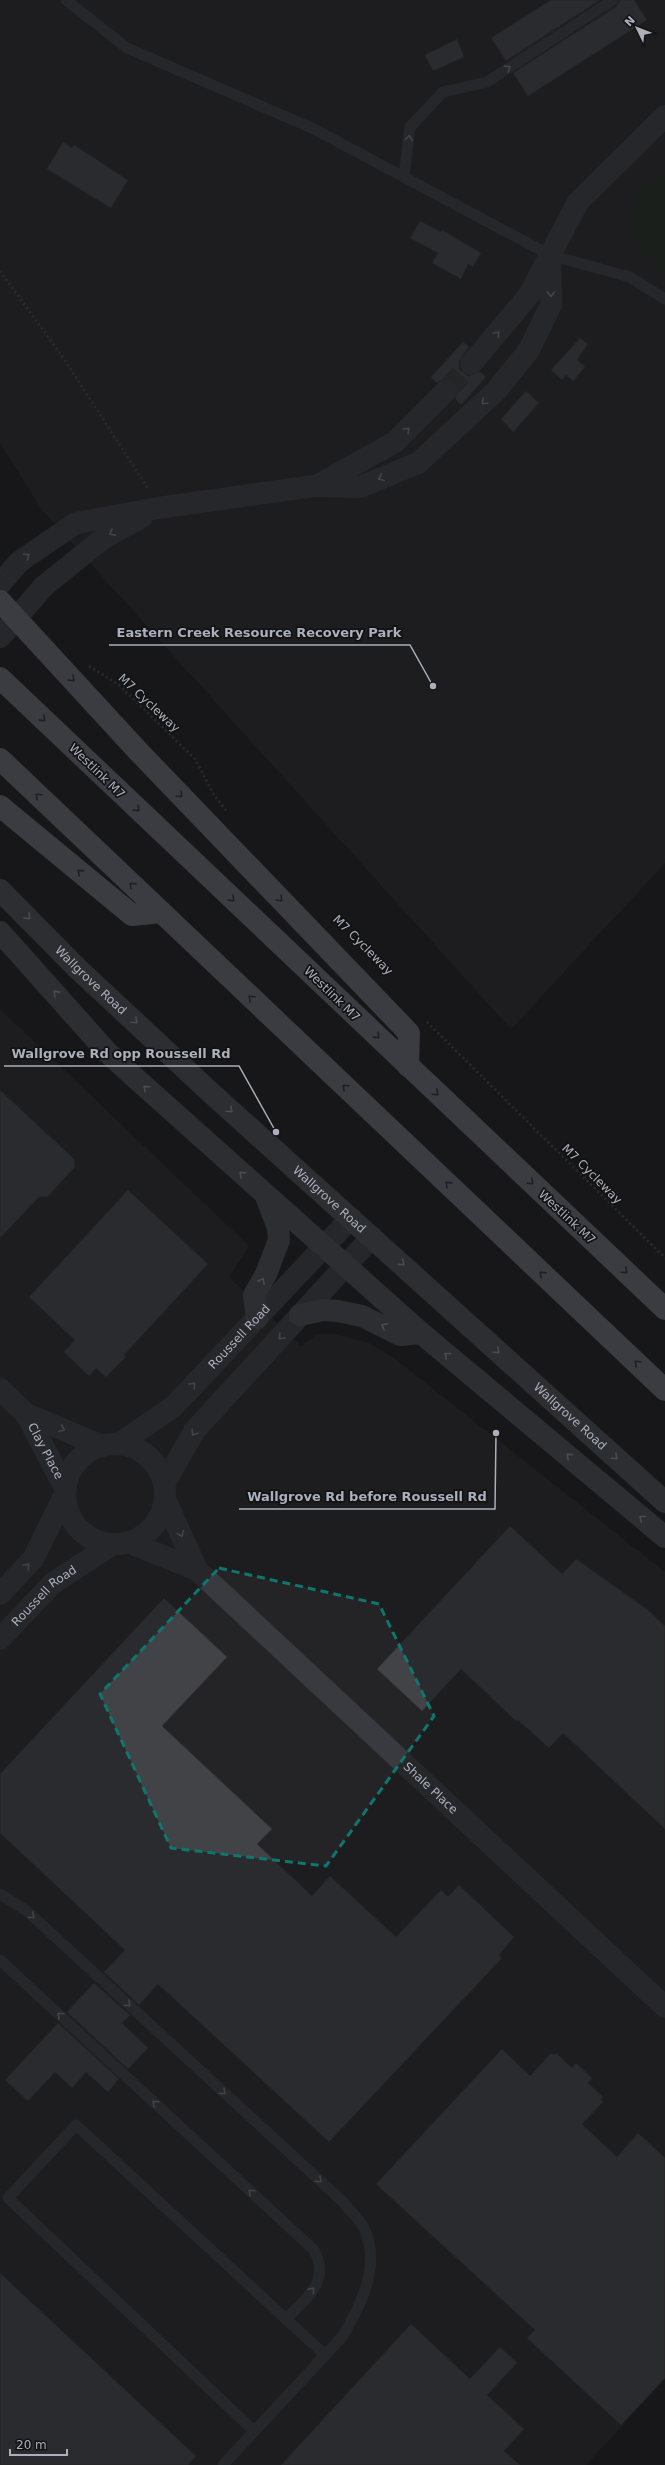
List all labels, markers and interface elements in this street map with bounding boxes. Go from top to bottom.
north arrow [617,8,657,48]
text: N [622,14,638,29]
one-way arrow [504,65,511,73]
one-way arrow [404,135,413,141]
one-way arrow [546,291,555,297]
one-way arrow [492,332,499,339]
one-way arrow [481,397,489,405]
one-way arrow [402,427,410,434]
one-way arrow [377,474,384,482]
one-way arrow [109,528,116,536]
one-way arrow [23,553,30,561]
callout: Eastern Creek Resource Recovery Park [109,620,410,645]
text: Eastern Creek Resource Recovery Park [117,625,402,640]
street label: M7 Cycleway [115,671,183,735]
one-way arrow [68,674,75,682]
one-way arrow [38,715,46,722]
street label: Westlink M7 [66,741,128,801]
one-way arrow [175,790,183,798]
one-way arrow [35,793,43,800]
one-way arrow [133,804,140,811]
one-way arrow [78,869,85,876]
one-way arrow [129,882,137,890]
one-way arrow [227,894,235,901]
one-way arrow [275,894,282,901]
one-way arrow [23,912,31,920]
street label: M7 Cycleway [330,912,396,978]
street label: Wallgrove Road [52,943,129,1017]
street label: Westlink M7 [301,964,363,1024]
one-way arrow [54,991,61,998]
one-way arrow [248,995,256,1002]
one-way arrow [130,1017,137,1024]
one-way arrow [372,1031,380,1039]
callout: Wallgrove Rd opp Roussell Rd [4,1041,239,1066]
text: Wallgrove Rd opp Roussell Rd [11,1046,231,1061]
one-way arrow [342,1084,350,1092]
one-way arrow [143,1085,150,1092]
one-way arrow [431,1088,439,1096]
one-way arrow [225,1105,232,1112]
street label: M7 Cycleway [559,1141,625,1207]
street label: Wallgrove Road [290,1163,369,1236]
one-way arrow [239,1172,247,1179]
one-way arrow [526,1177,534,1185]
one-way arrow [445,1181,453,1189]
street label: Westlink M7 [536,1187,598,1247]
one-way arrow [397,1259,404,1266]
one-way arrow [620,1267,628,1274]
one-way arrow [539,1271,547,1279]
one-way arrow [258,1278,265,1285]
street label: Roussell Road [206,1302,273,1372]
one-way arrow [381,1323,389,1331]
one-way arrow [278,1332,285,1340]
one-way arrow [493,1347,500,1354]
one-way arrow [444,1352,452,1359]
one-way arrow [634,1360,642,1368]
street label: Wallgrove Road [531,1380,609,1453]
one-way arrow [188,1383,195,1390]
street label: Clay Place [25,1420,66,1482]
one-way arrow [58,1424,65,1432]
one-way arrow [191,1429,198,1436]
one-way arrow [610,1452,618,1459]
one-way arrow [566,1453,573,1460]
callout: Wallgrove Rd before Roussell Rd [239,1484,495,1509]
text: Wallgrove Rd before Roussell Rd [247,1489,487,1504]
one-way arrow [640,1516,647,1523]
one-way arrow [176,1530,184,1538]
street label: Roussell Road [9,1563,79,1629]
one-way arrow [22,1563,29,1570]
street label: Shale Place [401,1759,461,1817]
one-way arrow [27,1911,35,1918]
one-way arrow [123,1999,131,2006]
one-way arrow [57,2012,65,2020]
one-way arrow [218,2087,226,2095]
one-way arrow [152,2101,160,2108]
one-way arrow [314,2175,322,2183]
one-way arrow [248,2189,255,2196]
one-way arrow [308,2288,315,2295]
scale bar [10,2431,67,2457]
text: 20 m [16,2438,47,2452]

